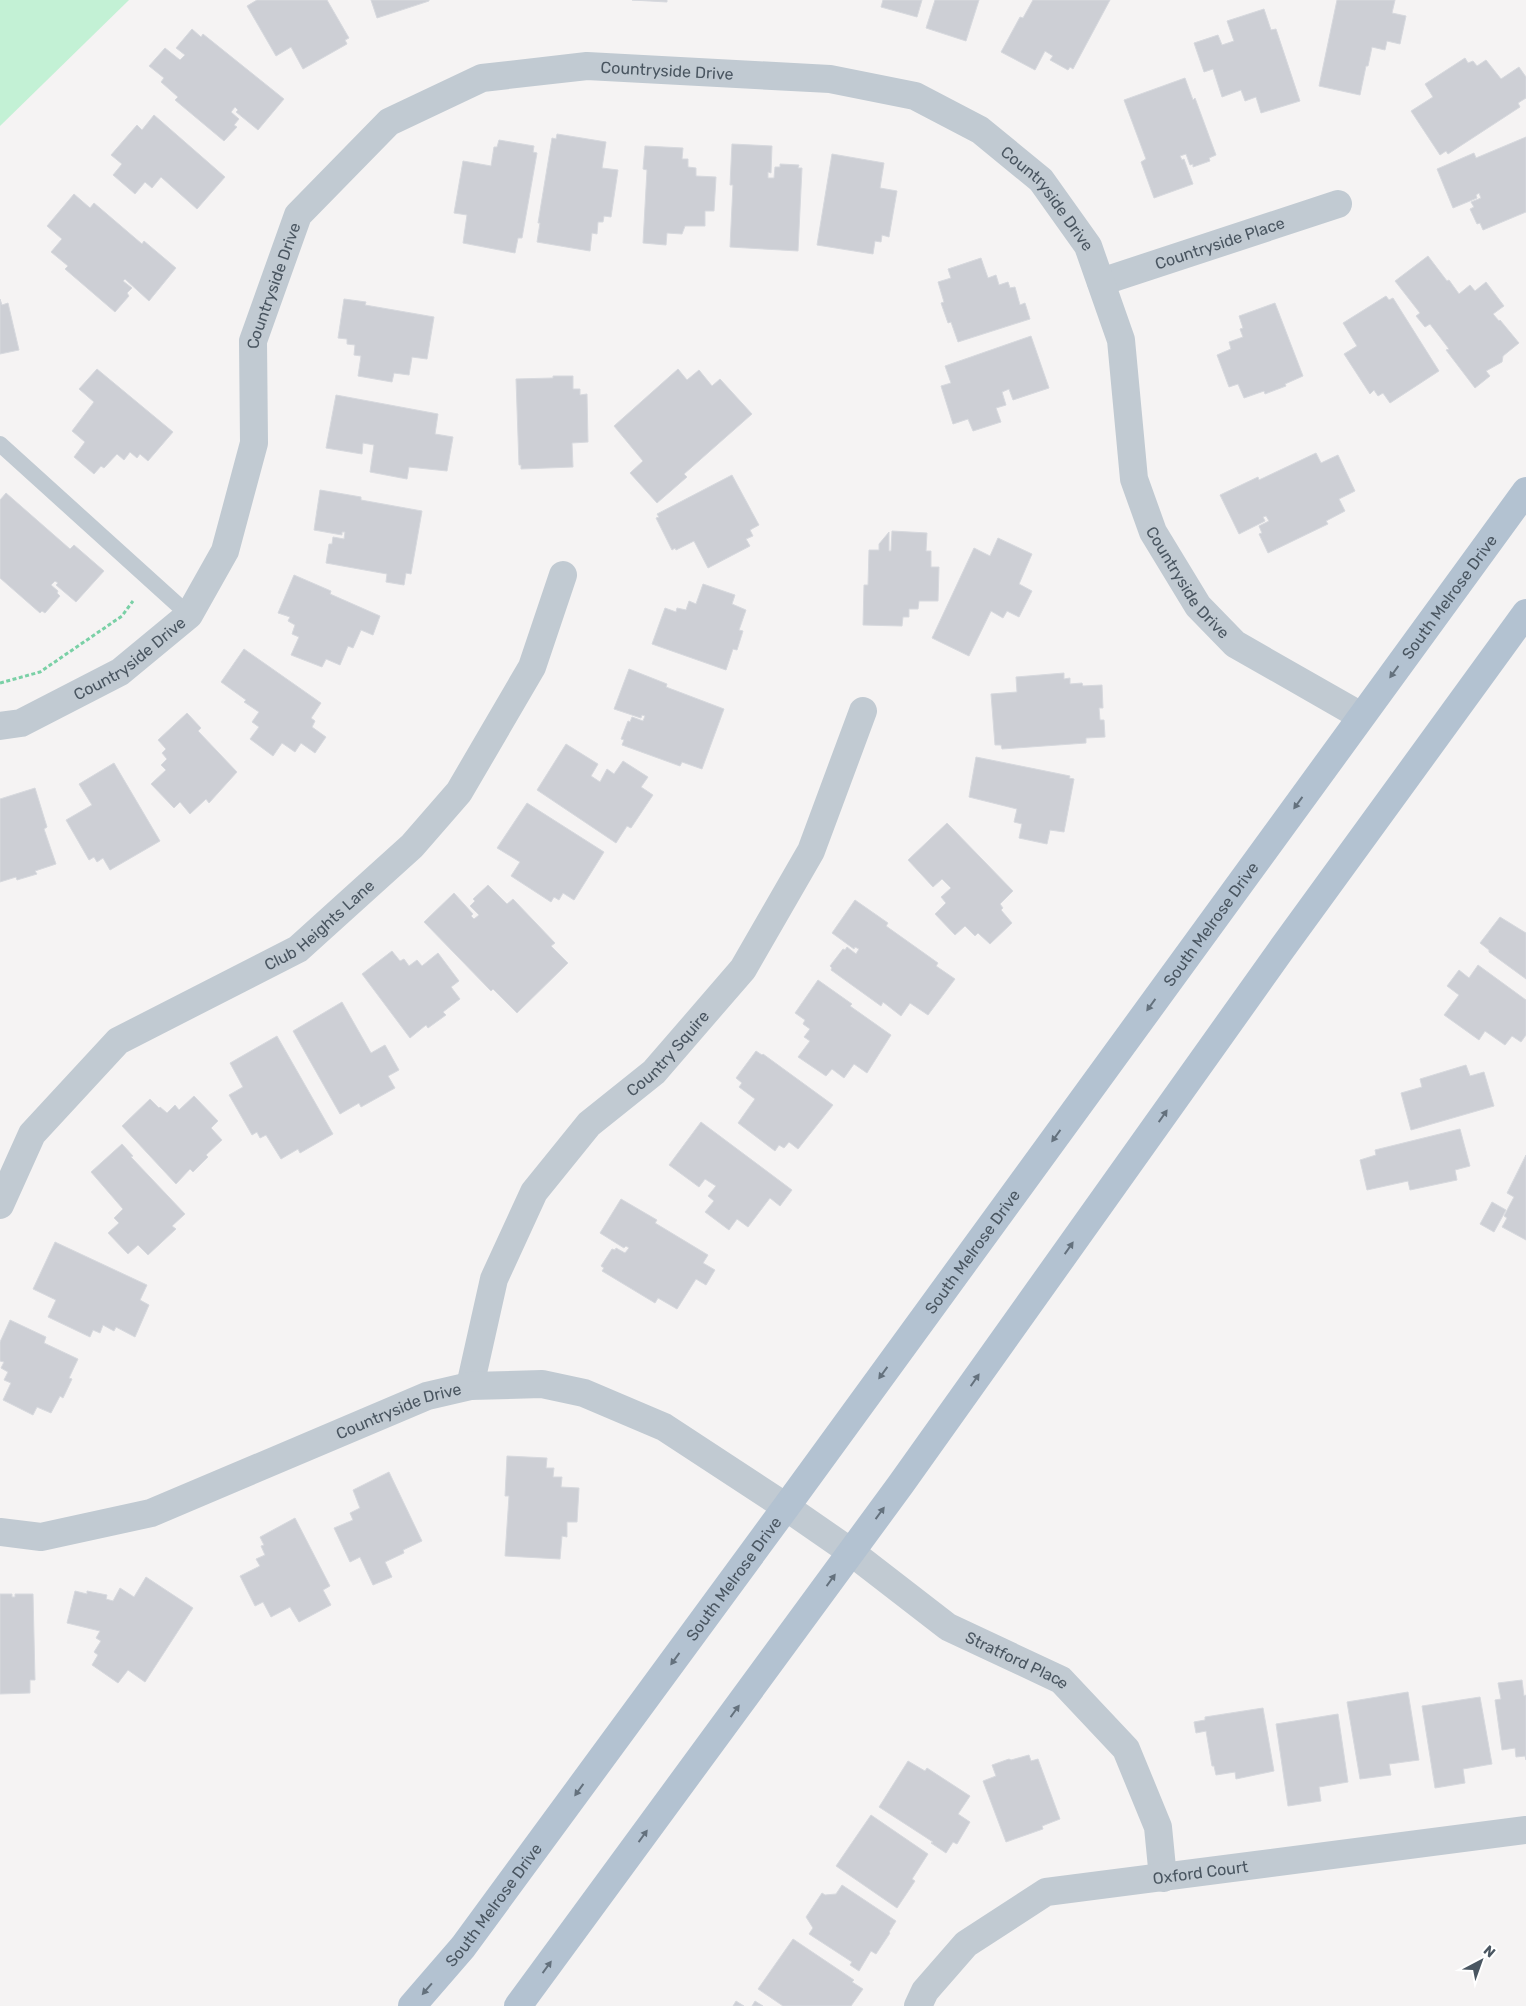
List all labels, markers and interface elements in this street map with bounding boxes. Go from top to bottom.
street label: Countryside Drive [600,57,734,83]
street label: Countryside Drive [997,142,1098,254]
street label: Countryside Place [1152,213,1287,273]
street label: Countryside Drive [243,220,304,349]
street label: Countryside Drive [1142,523,1234,642]
street label: South Melrose Drive [1397,531,1501,663]
street label: Countryside Drive [70,612,189,704]
one-way arrow [1389,665,1399,678]
one-way arrow [1293,796,1303,810]
street label: South Melrose Drive [1159,858,1262,990]
street label: Club Heights Lane [261,875,378,974]
one-way arrow [1146,998,1156,1012]
street label: Country Squire [622,1006,713,1100]
one-way arrow [1158,1109,1168,1123]
one-way arrow [1050,1129,1061,1142]
street label: South Melrose Drive [921,1186,1024,1317]
one-way arrow [1064,1241,1074,1255]
one-way arrow [878,1366,888,1380]
one-way arrow [969,1374,979,1387]
street label: Countryside Drive [333,1379,463,1443]
one-way arrow [875,1506,885,1519]
street label: South Melrose Drive [682,1513,785,1644]
one-way arrow [826,1573,836,1587]
street label: Stratford Place [962,1627,1074,1693]
one-way arrow [670,1652,680,1666]
one-way arrow [730,1704,740,1718]
one-way arrow [573,1783,584,1796]
one-way arrow [638,1829,648,1843]
street label: South Melrose Drive [441,1839,546,1970]
street label: Oxford Court [1152,1856,1249,1888]
north arrow [1456,1936,1506,1986]
text: N [1480,1942,1499,1961]
one-way arrow [542,1960,552,1974]
one-way arrow [422,1982,433,1995]

